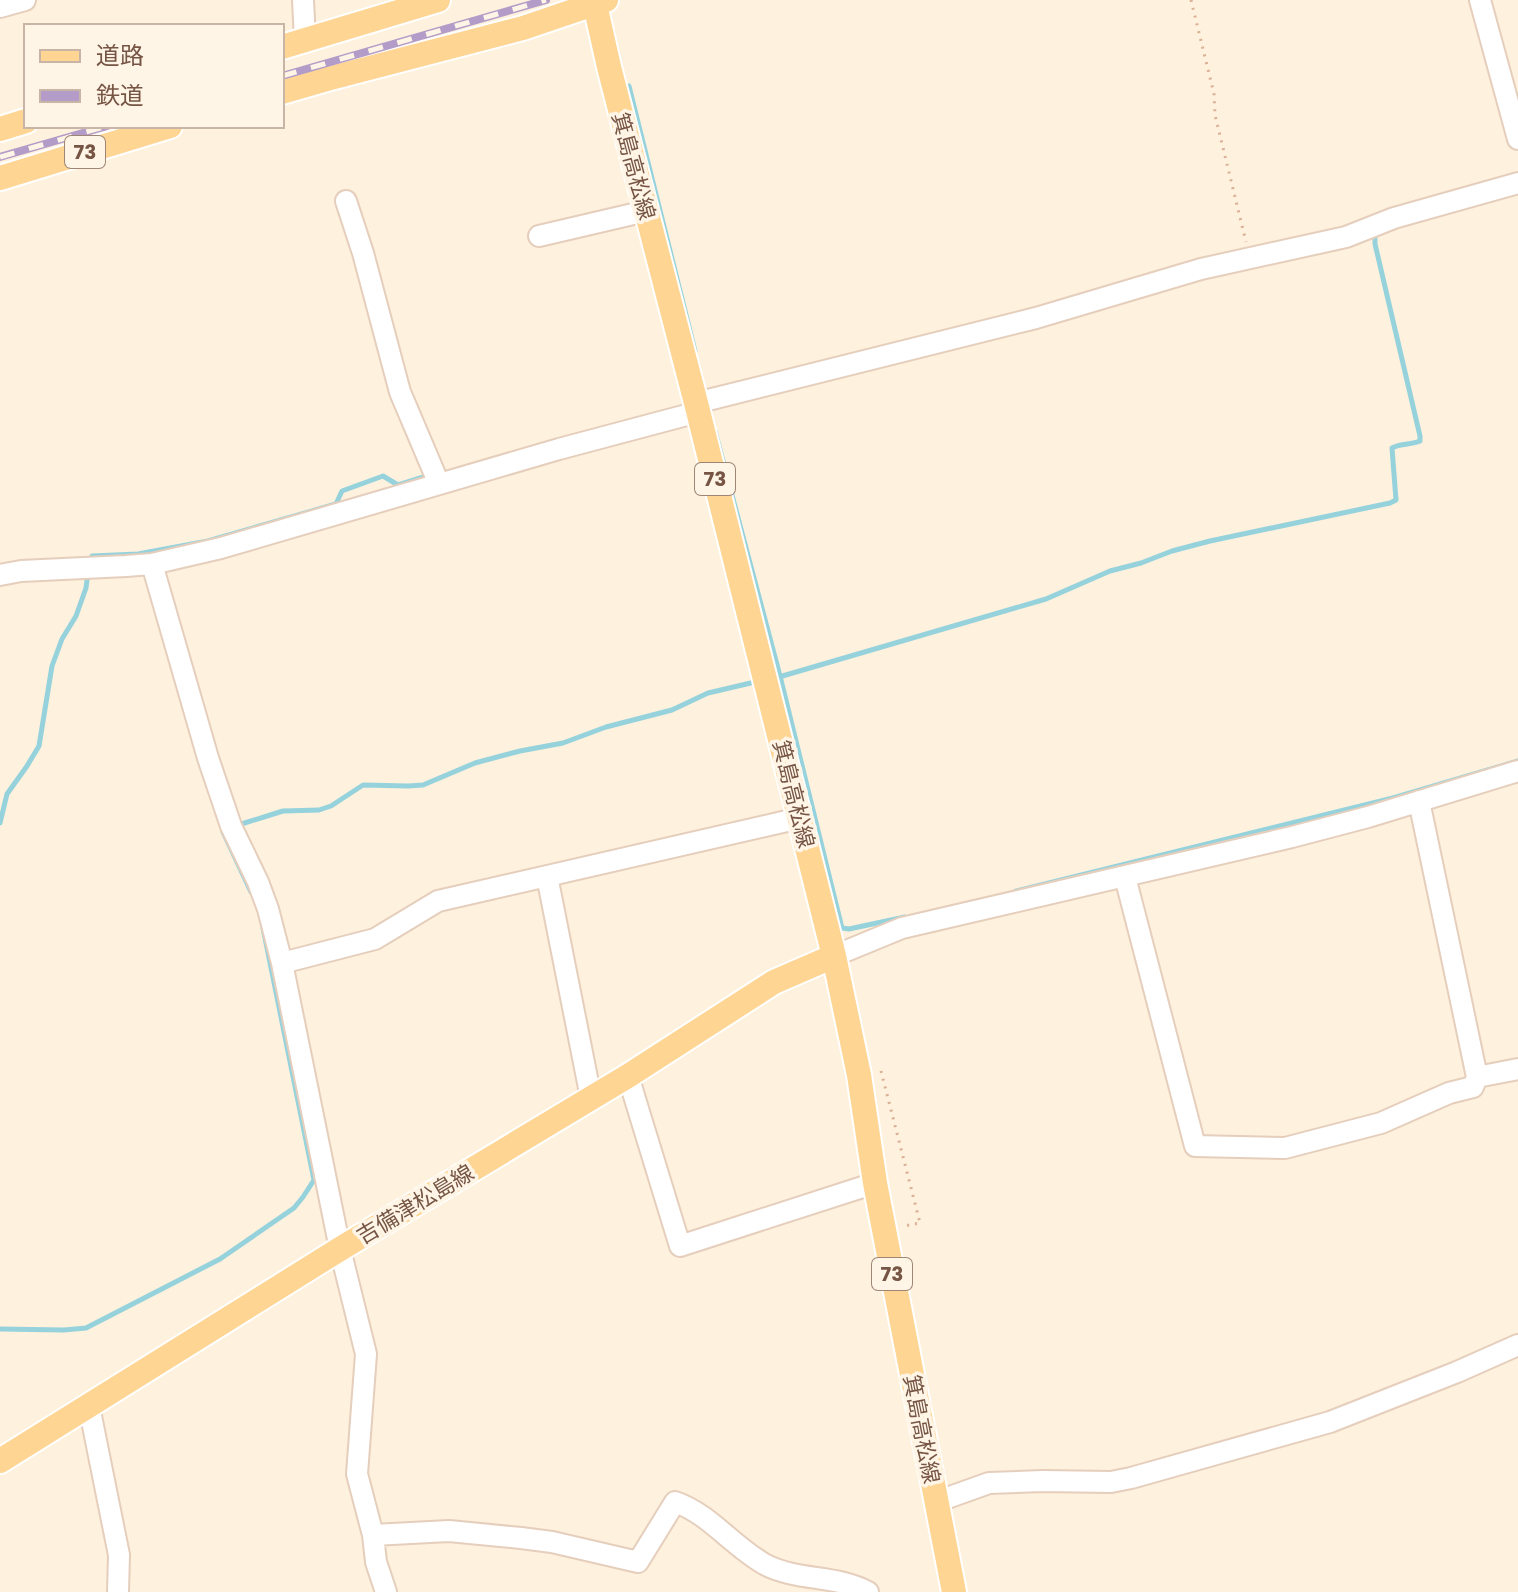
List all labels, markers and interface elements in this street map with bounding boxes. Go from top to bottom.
legend [24,24,284,128]
text: 道路 [96,39,144,72]
text: 鉄道 [96,79,144,112]
street label: 箕島高松線 [604,109,663,223]
road number: 73 [65,136,105,168]
road number: 73 [695,463,735,495]
street label: 箕島高松線 [765,737,822,851]
street label: 吉備津松島線 [351,1157,480,1252]
road number: 73 [872,1258,912,1290]
street label: 箕島高松線 [896,1372,947,1486]

